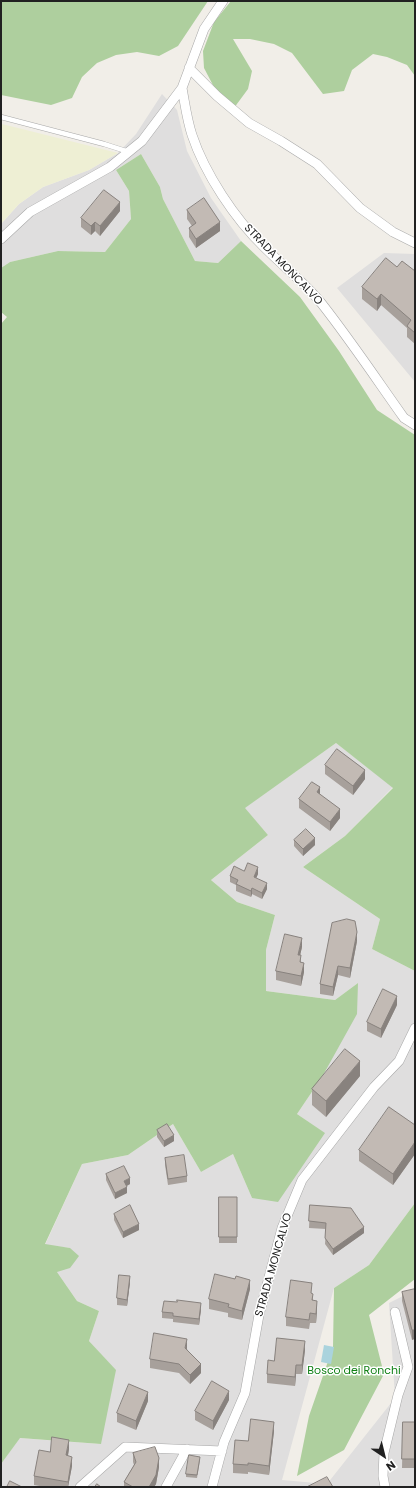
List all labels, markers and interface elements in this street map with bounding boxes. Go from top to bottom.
street label: STRADA MONCALVO [241,222,325,308]
street label: STRADA MONCALVO [253,1212,295,1318]
park label: Bosco dei Ronchi [307,1364,401,1378]
north arrow [364,1436,404,1476]
text: N [383,1457,399,1475]

